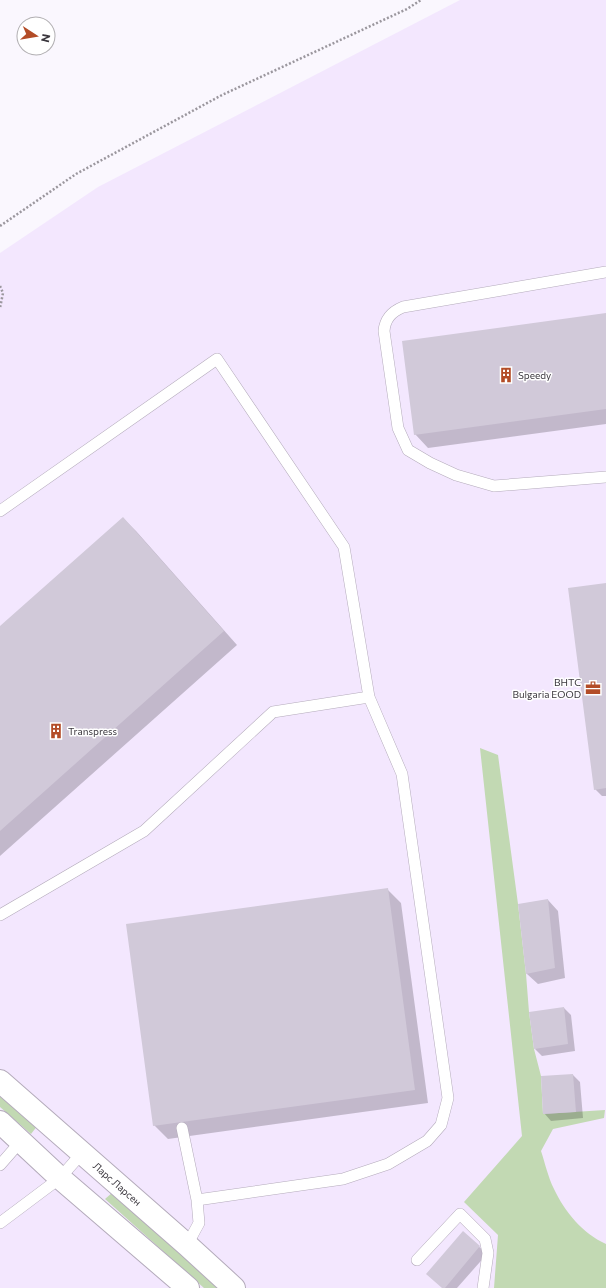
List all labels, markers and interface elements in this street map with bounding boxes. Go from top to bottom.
north arrow [16,16,56,56]
text: N [39,33,53,44]
building icon: Speedy [497,366,515,384]
place label: Speedy [518,369,551,381]
place label: BHTC Bulgaria EOOD [512,676,581,700]
office icon: BHTC Bulgaria EOOD [584,679,602,697]
building icon: Transpress [47,722,65,740]
place label: Transpress [68,725,118,737]
street label: Ларс Ларсен [91,1160,144,1208]

